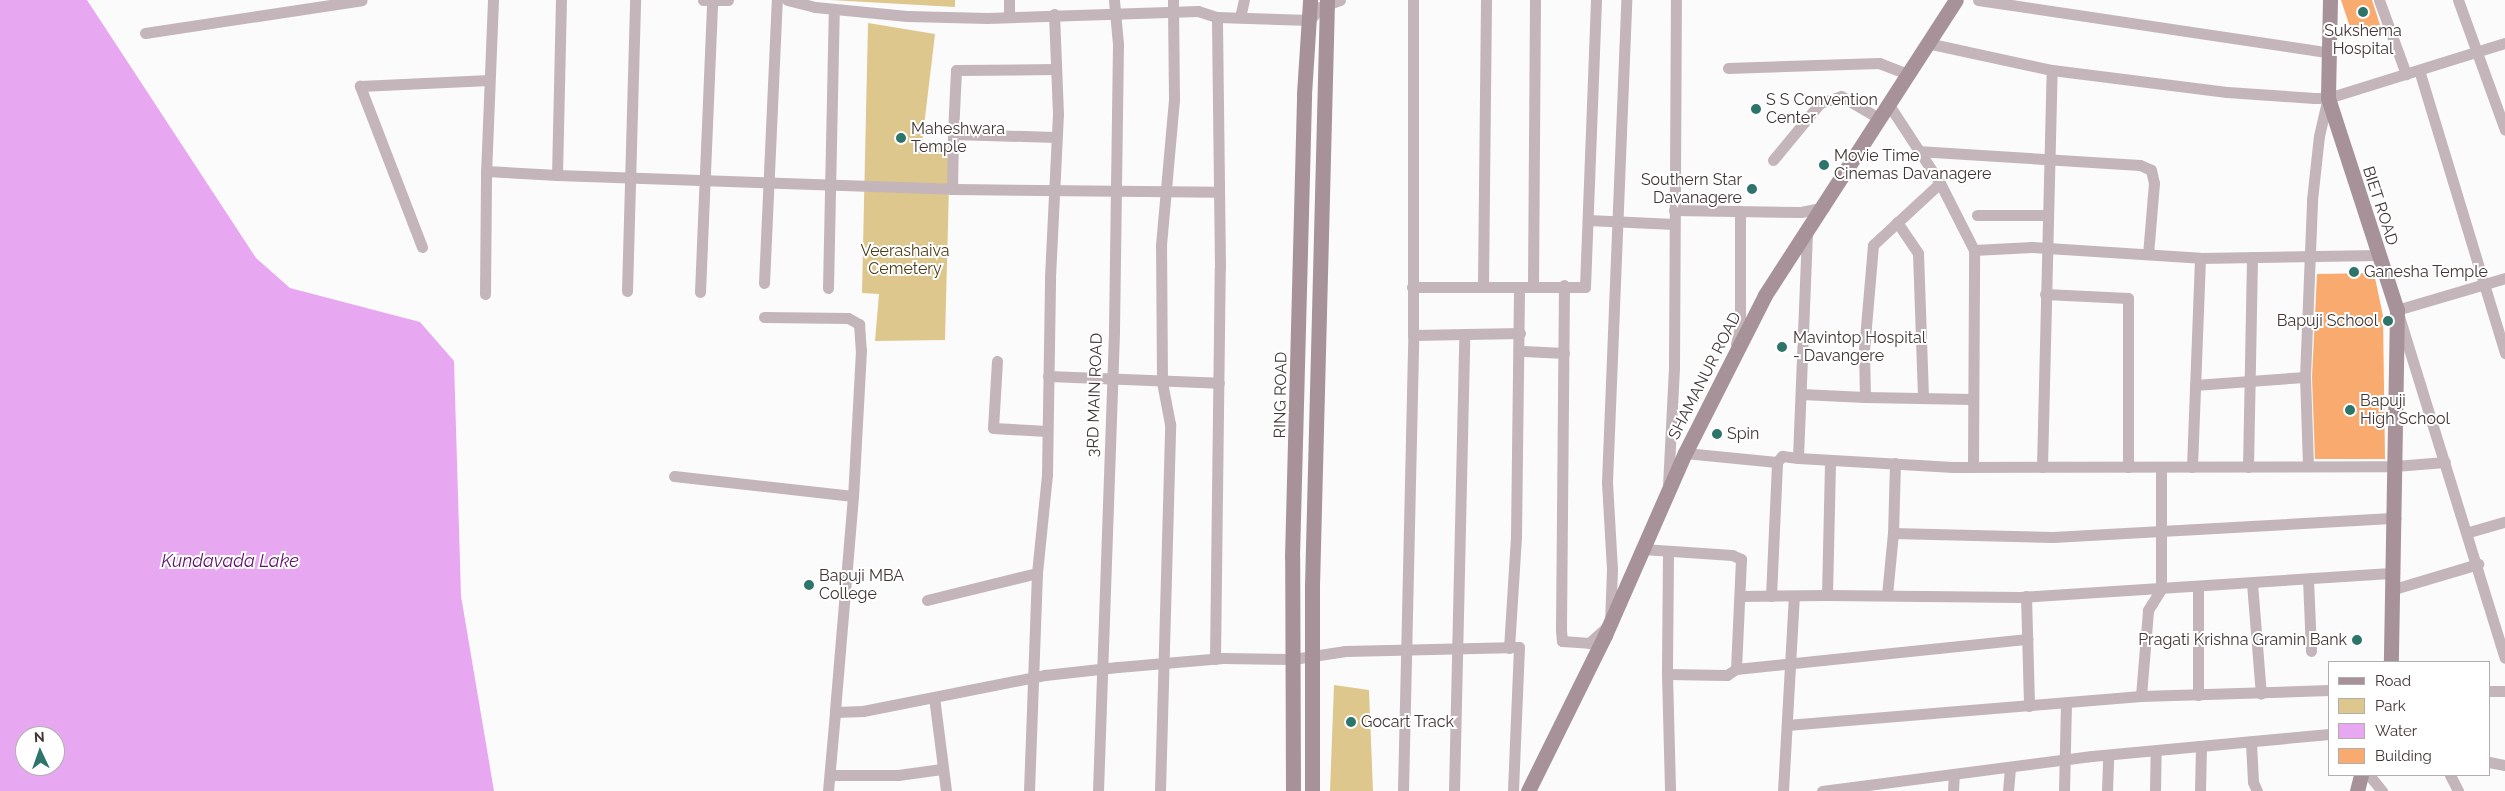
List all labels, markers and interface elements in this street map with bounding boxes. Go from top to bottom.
marker: Sukshema Hospital [2356,5,2370,19]
place label: Sukshema Hospital [2324,21,2402,59]
place label: S S Convention Center [1766,90,1878,128]
marker: S S Convention Center [1750,103,1762,115]
place label: Maheshwara Temple [911,119,1005,157]
marker: Maheshwara Temple [895,132,907,144]
place label: Movie Time Cinemas Davanagere [1834,146,1991,184]
marker: Movie Time Cinemas Davanagere [1818,159,1830,171]
street label: BIET ROAD [2358,164,2402,248]
place label: Southern Star Davanagere [1641,170,1742,208]
marker: Southern Star Davanagere [1746,183,1758,195]
park label: Veerashaiva Cemetery [860,241,950,279]
place label: Ganesha Temple [2364,262,2488,282]
marker: Ganesha Temple [2348,266,2360,278]
street label: SHAMANUR ROAD [1665,309,1745,443]
place label: Bapuji School [2277,311,2378,331]
marker: Bapuji School [2382,315,2394,327]
place label: Mavintop Hospital - Davangere [1793,328,1926,366]
street label: 3RD MAIN ROAD [1083,333,1107,457]
marker: Mavintop Hospital - Davangere [1775,340,1789,354]
street label: RING ROAD [1271,352,1291,438]
place label: Bapuji High School [2360,391,2450,429]
marker: Bapuji High School [2344,404,2356,416]
place label: Spin [1727,424,1759,444]
marker: Spin [1711,428,1723,440]
water label: Kundavada Lake [161,550,299,572]
place label: Bapuji MBA College [819,566,904,604]
marker: Bapuji MBA College [803,579,815,591]
place label: Pragati Krishna Gramin Bank [2138,630,2347,650]
marker: Pragati Krishna Gramin Bank [2351,634,2363,646]
legend [2328,661,2490,776]
text: Road [2375,672,2411,690]
text: Park [2375,697,2406,715]
place label: Gocart Track [1361,712,1454,732]
marker: Gocart Track [1345,716,1357,728]
text: Water [2375,722,2417,740]
north arrow [15,726,65,776]
text: N [34,729,45,745]
text: Building [2375,747,2432,765]

